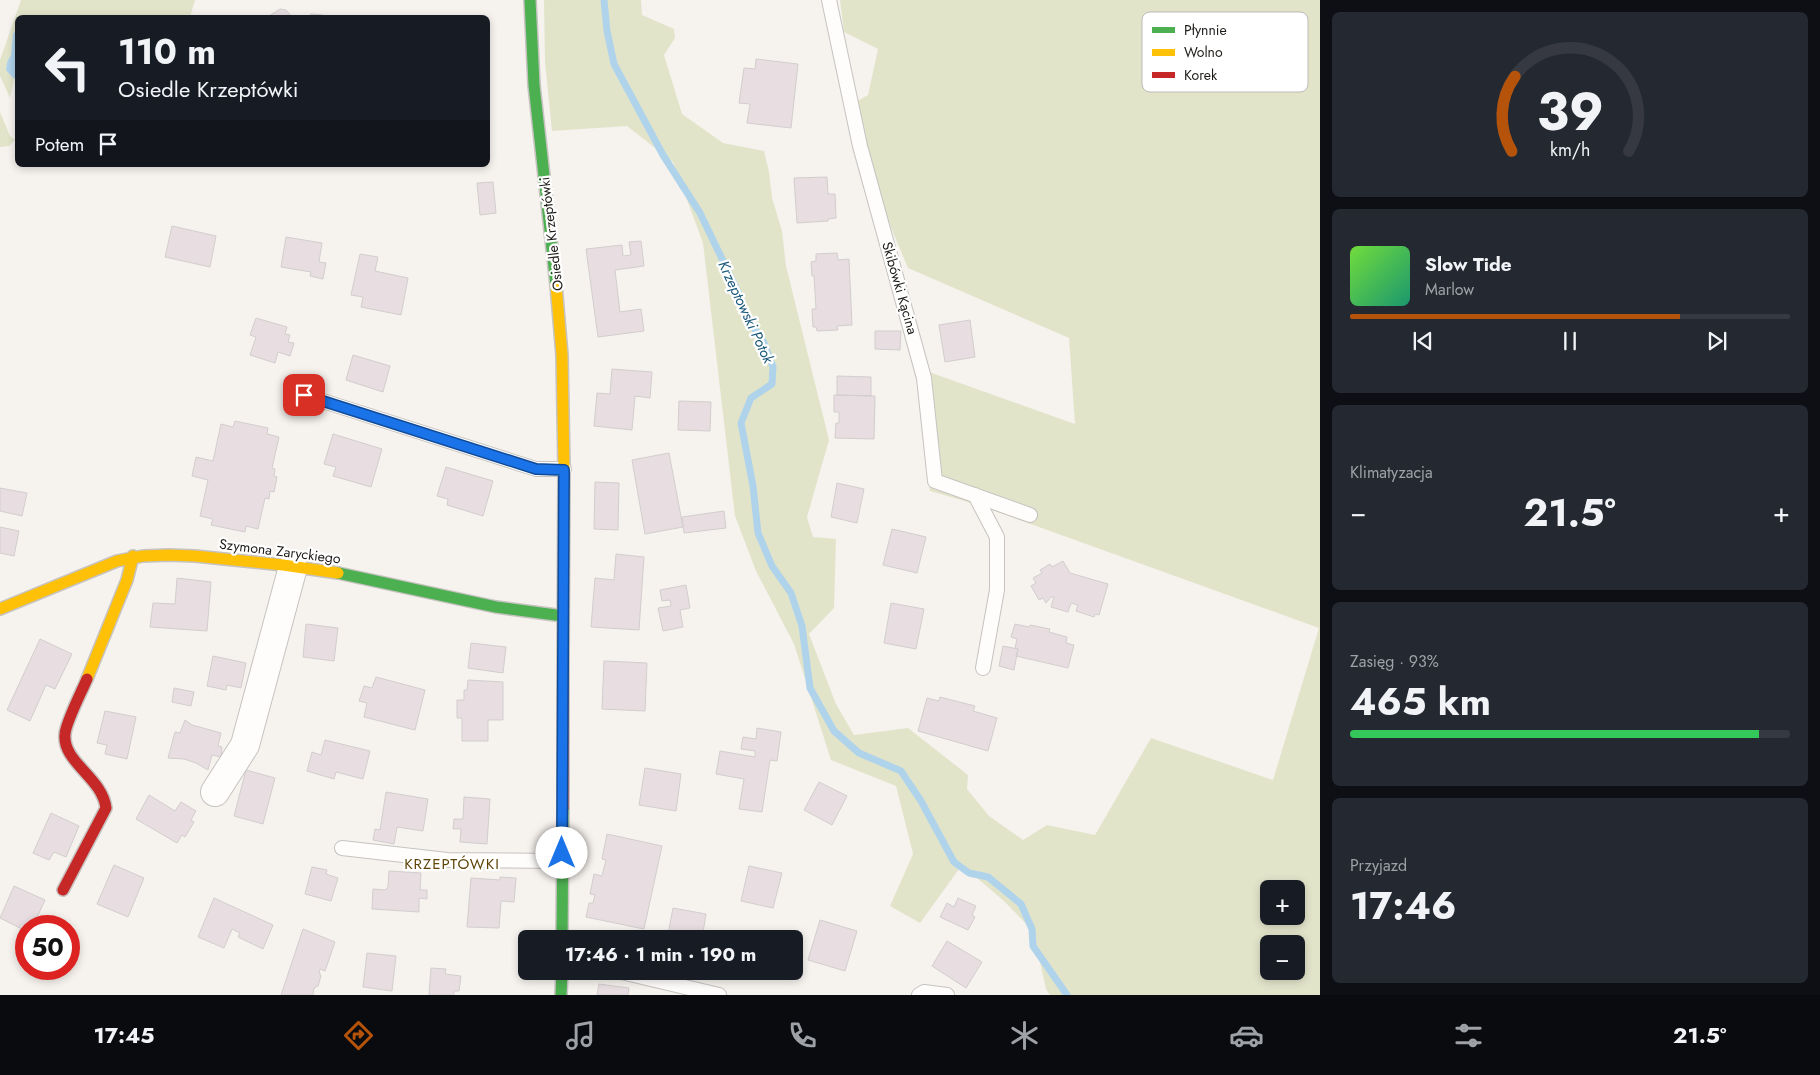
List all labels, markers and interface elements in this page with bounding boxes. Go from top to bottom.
legend [1142,12,1308,92]
text: Płynnie [1184,20,1227,40]
text: 110 m [118,27,216,77]
icon: left [35,35,100,100]
text: Wolno [1184,42,1223,62]
text: Korek [1184,65,1218,85]
text: Osiedle Krzeptówki [118,73,298,105]
text: 39 [1536,74,1604,150]
icon: arrive [94,130,122,158]
text: Potem [35,131,84,158]
text: km/h [1550,137,1590,163]
street label: Osiedle Krzeptówki [534,176,568,292]
street label: Skibówki Kącina [877,239,923,337]
text: Slow Tide [1425,251,1512,278]
water label: Krzeptowski Potok [713,257,780,367]
text: Marlow [1425,278,1474,301]
icon: previous [1409,327,1437,355]
icon: pause [1556,327,1584,355]
icon: next [1703,327,1731,355]
pin [283,374,325,416]
icon: arrive [290,381,318,409]
text: Klimatyzacja [1350,461,1433,484]
text: 21.5° [1523,485,1616,540]
text: − [1350,492,1367,533]
text: + [1773,492,1790,533]
street label: Szymona Zaryckiego [218,534,342,568]
text: Zasięg · 93% [1350,650,1439,673]
text: 465 km [1350,674,1491,729]
position arrow [535,826,587,878]
district label: KRZEPTÓWKI [404,853,500,875]
text: Przyjazd [1350,854,1407,877]
text: 17:46 [1350,878,1456,933]
map controls [1260,880,1305,980]
button: + [1260,880,1305,925]
speed limit sign: 50 [15,915,80,980]
button: − [1260,935,1305,980]
text: 17:46 · 1 min · 190 m [565,941,756,968]
icon: directions [341,1018,376,1053]
icon: music [563,1018,598,1053]
icon: phone [785,1018,820,1053]
icon: climate [1007,1018,1042,1053]
icon: car [1229,1018,1264,1053]
icon: filters [1451,1018,1486,1053]
text: 17:45 [93,1019,155,1051]
text: 21.5° [1673,1019,1726,1051]

